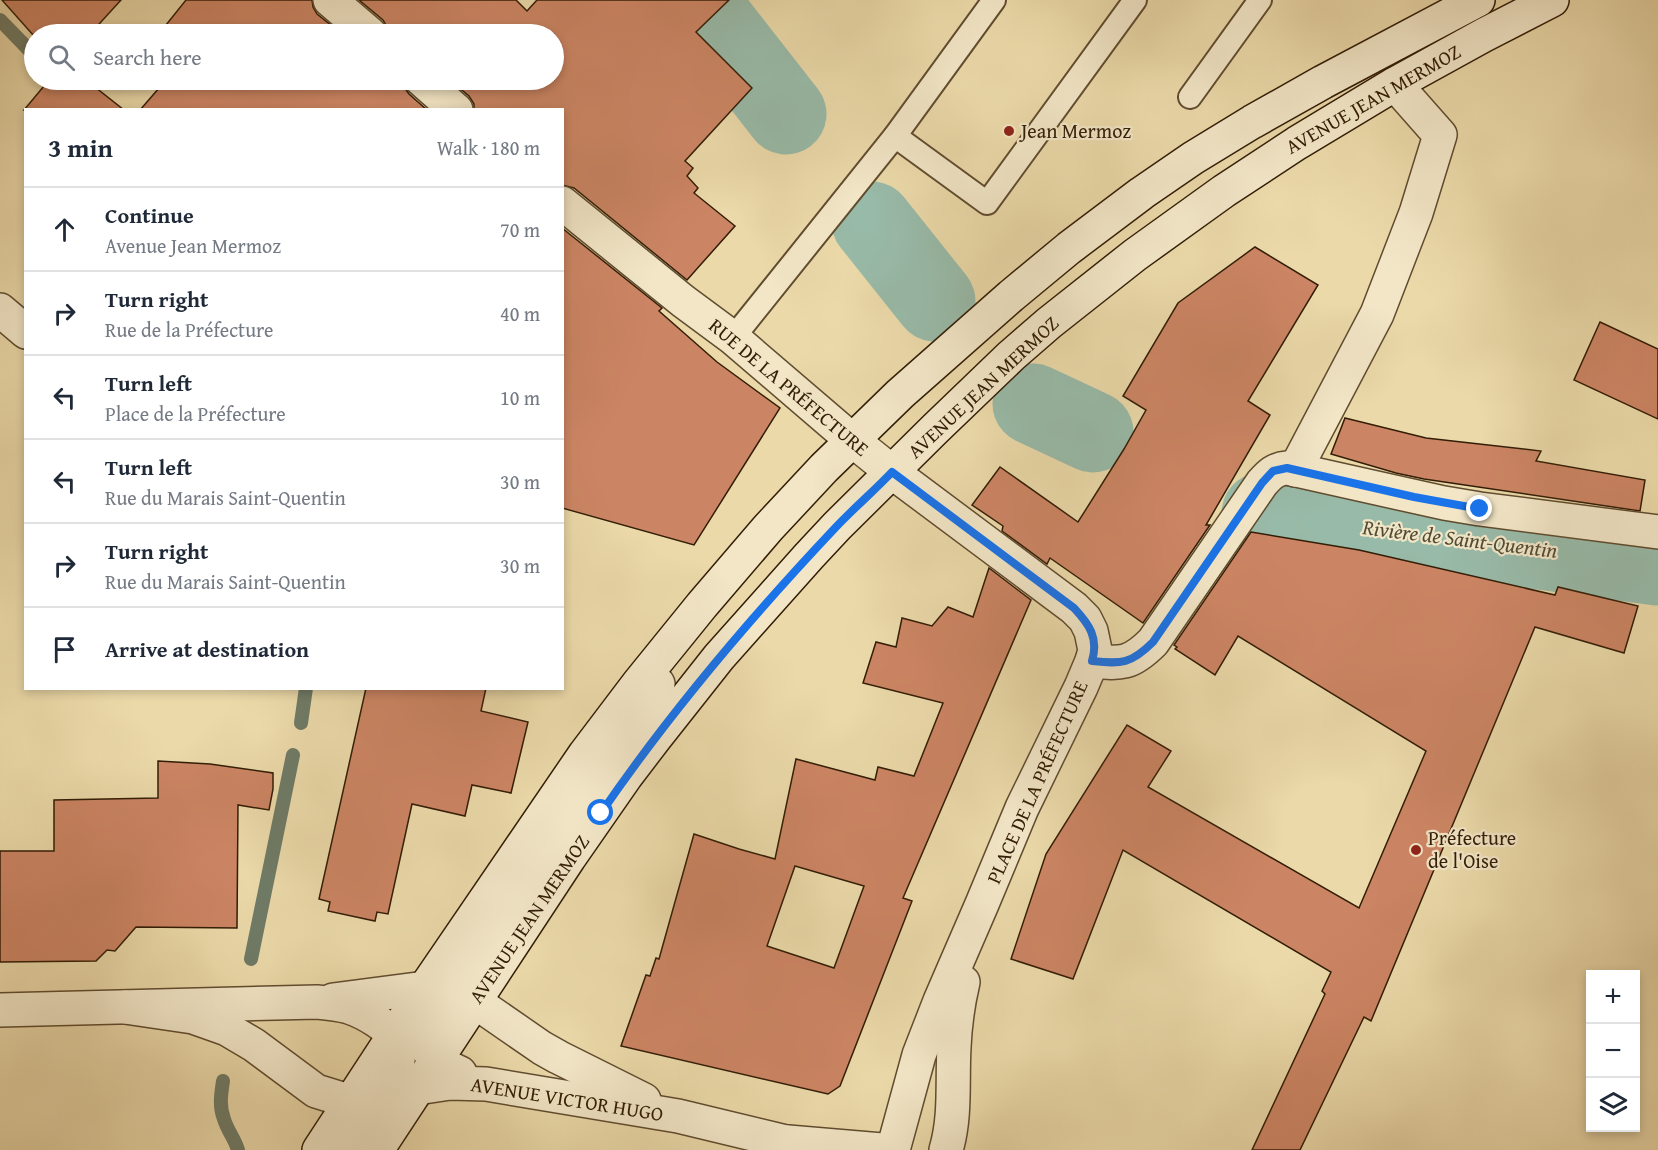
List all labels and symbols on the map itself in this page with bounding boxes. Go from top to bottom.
street label: AVENUE JEAN MERMOZ [1280,37,1466,161]
place label: Jean Mermoz [1018,116,1131,145]
marker: Jean Mermoz [1002,124,1016,138]
street label: AVENUE JEAN MERMOZ [900,309,1065,465]
street label: RUE DE LA PRÉFECTURE [703,311,876,462]
route end [1466,495,1492,521]
water label: Rivière de Saint-Quentin [1360,511,1559,566]
street label: PLACE DE LA PRÉFECTURE [979,675,1094,888]
route start [587,799,613,825]
place label: Préfecture de l'Oise [1428,823,1516,875]
street label: AVENUE JEAN MERMOZ [461,829,596,1009]
marker: Préfecture de l'Oise [1409,843,1423,857]
street label: AVENUE VICTOR HUGO [469,1069,665,1128]

